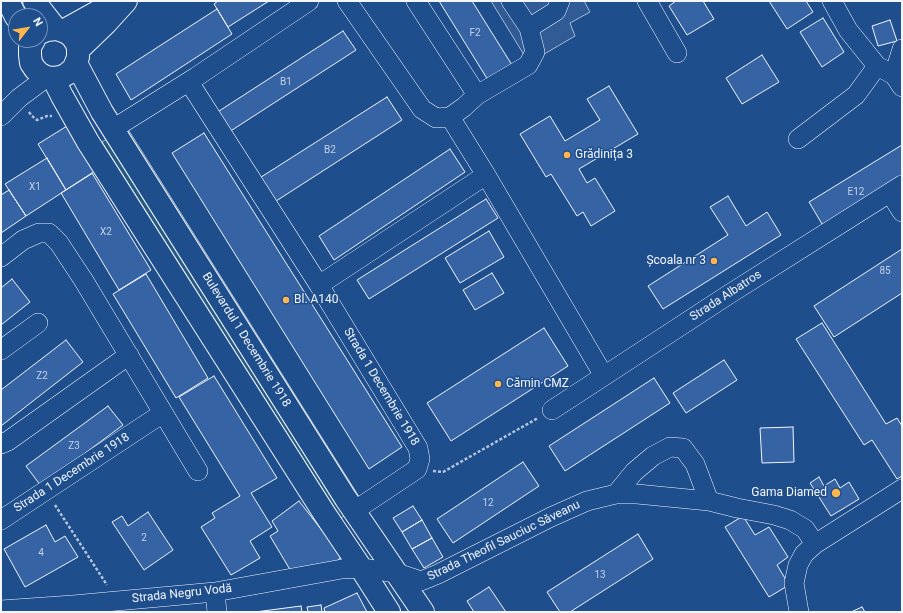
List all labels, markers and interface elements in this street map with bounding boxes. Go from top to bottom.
north arrow [8,8,48,48]
text: N [30,15,45,29]
house number: F2 [469,27,481,39]
house number: B1 [280,76,292,88]
house number: B2 [324,144,336,156]
place label: Grădinița 3 [575,148,633,162]
marker: Grădinița 3 [562,150,572,160]
house number: X1 [29,181,41,193]
house number: E12 [848,186,864,198]
house number: X2 [100,226,112,238]
place label: Școala nr 3 [646,254,706,268]
marker: Școala nr 3 [709,256,719,266]
house number: 85 [879,265,891,277]
street label: Strada Albatros [687,267,765,325]
street label: Bulevardul 1 Decembrie 1918 [199,270,293,410]
place label: Bl. A140 [294,293,339,307]
marker: Bl. A140 [281,295,291,305]
street label: Strada 1 Decembrie 1918 [340,325,422,449]
house number: Z2 [36,370,48,382]
place label: Cămin CMZ [506,377,569,391]
marker: Cămin CMZ [493,379,503,389]
street label: Strada 1 Decembrie 1918 [12,430,132,516]
house number: Z3 [68,440,80,452]
place label: Gama Diamed [751,486,827,500]
marker: Gama Diamed [830,487,842,499]
house number: 12 [482,497,494,509]
street label: Strada Theofil Sauciuc Săveanu [425,498,583,584]
house number: 2 [141,532,147,544]
house number: 4 [38,547,44,559]
house number: 13 [594,569,606,581]
street label: Strada Negru Vodă [131,582,233,606]

